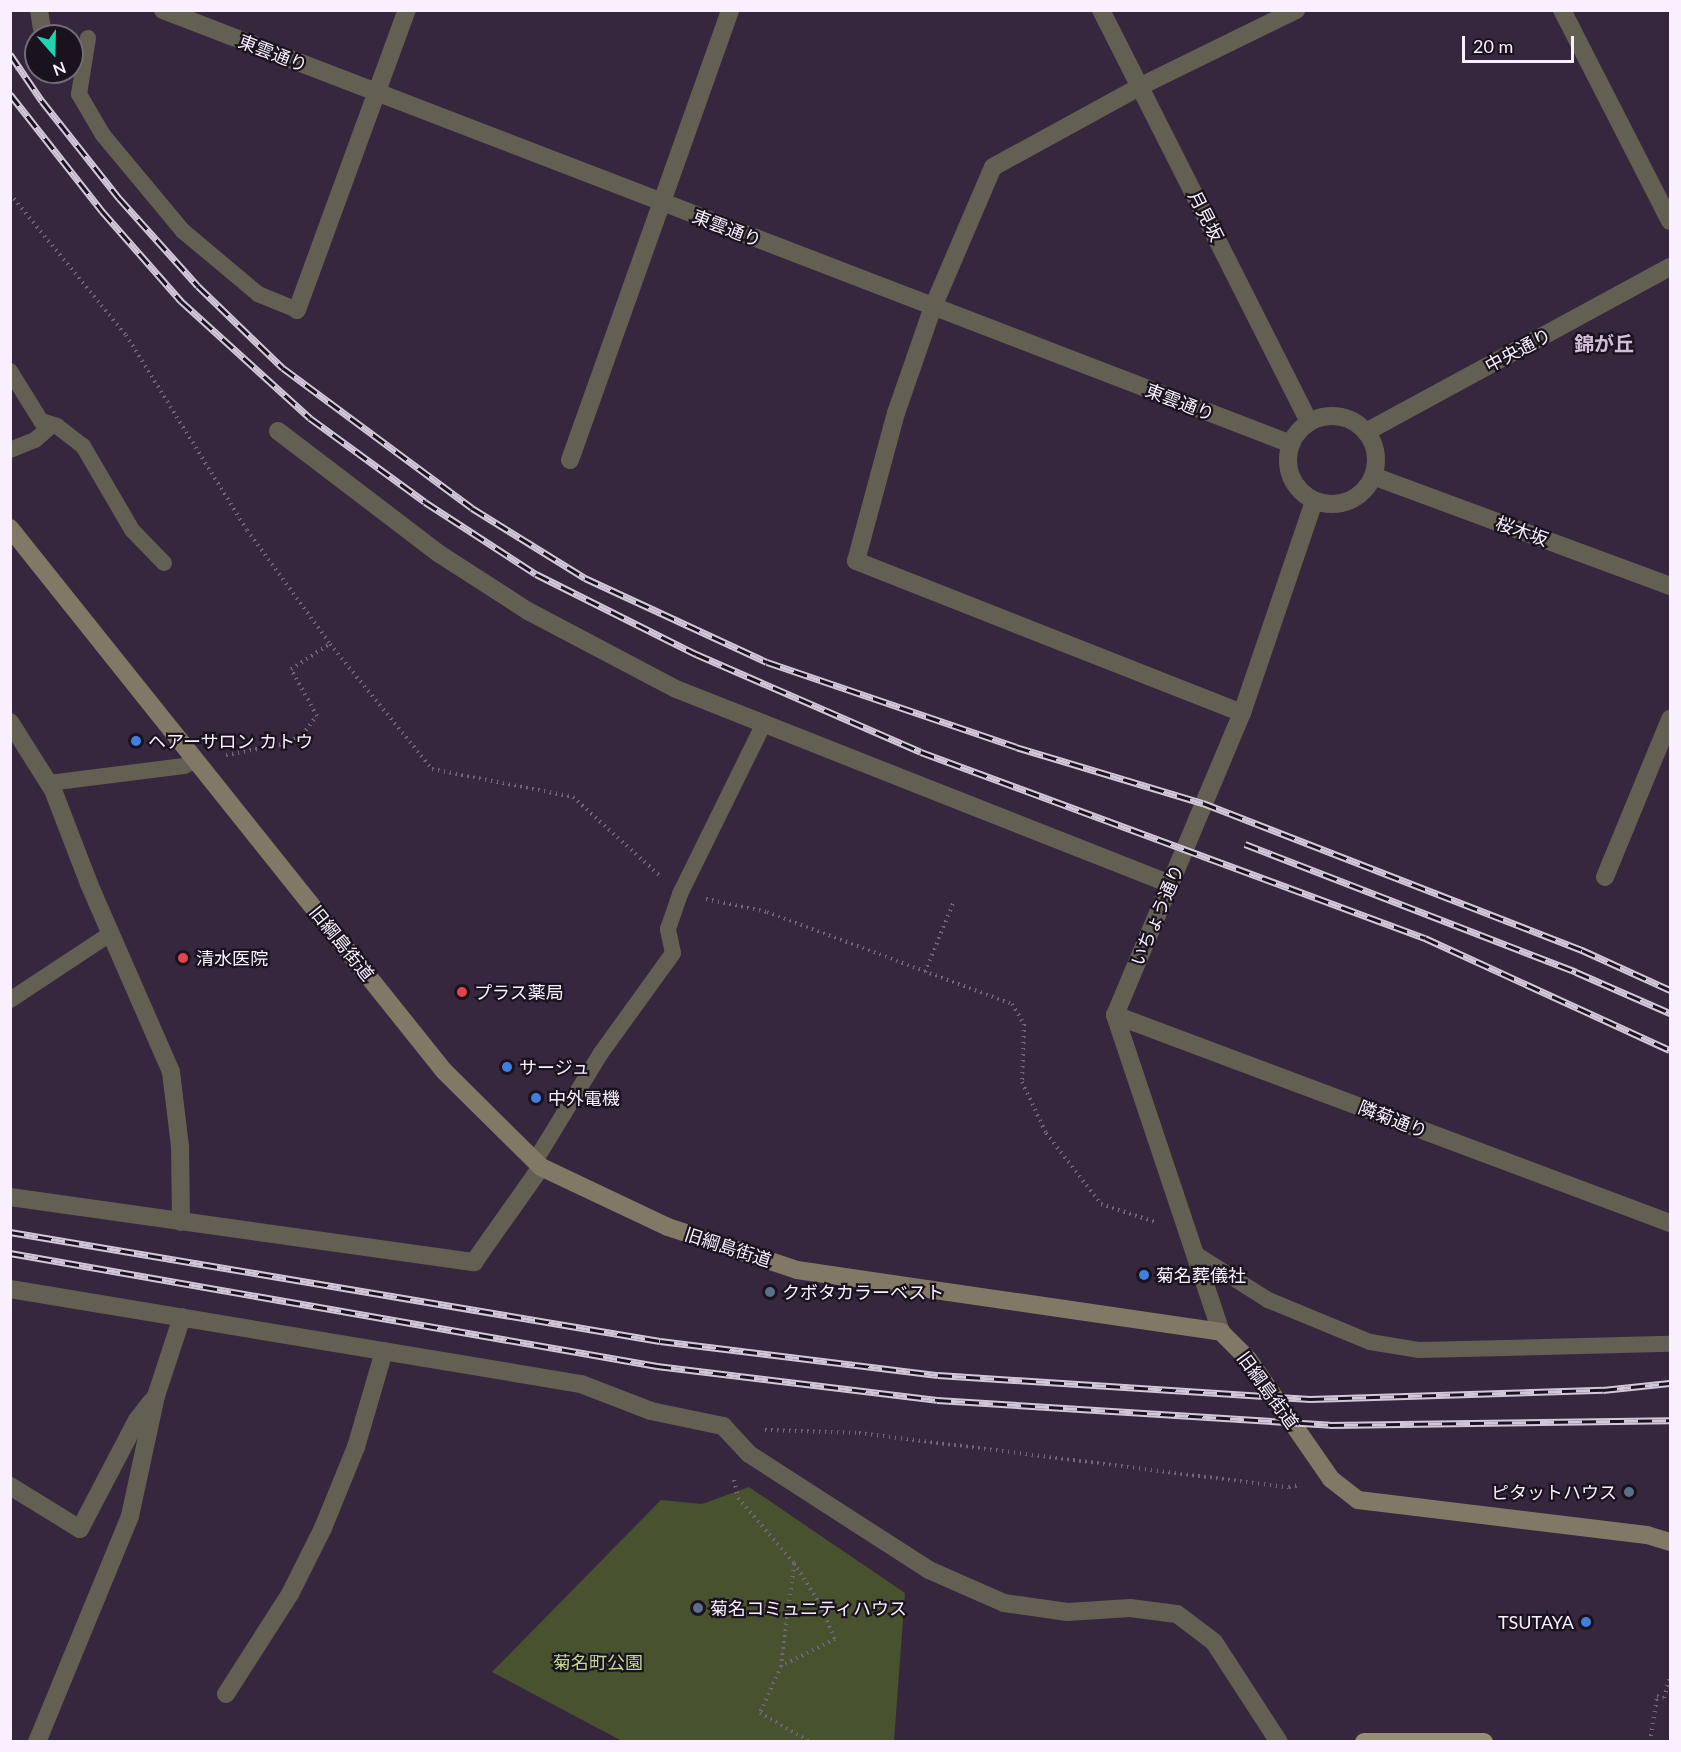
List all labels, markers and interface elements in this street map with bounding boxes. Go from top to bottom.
north arrow [24,24,84,84]
scale bar [1465,24,1578,62]
street label: 東雲通り [236,30,310,76]
text: 20 m [1473,35,1513,57]
text: N [51,58,69,81]
street label: 月見坂 [1184,187,1228,245]
street label: 東雲通り [690,205,764,251]
street label: 中央通り [1481,324,1555,376]
district label: 錦が丘 [1574,331,1634,355]
street label: 東雲通り [1143,379,1217,425]
street label: 桜木坂 [1493,512,1551,550]
place label: ヘアーサロン カトウ [148,730,314,752]
marker: ヘアーサロン カトウ [129,734,143,748]
street label: いちょう通り [1126,861,1188,969]
street label: 旧綱島街道 [305,901,379,985]
place label: 清水医院 [196,947,268,969]
marker: 清水医院 [174,949,192,967]
place label: プラス薬局 [474,981,564,1003]
marker: プラス薬局 [455,985,469,999]
place label: サージュ [519,1056,591,1078]
marker: サージュ [500,1060,514,1074]
place label: 中外電機 [548,1087,620,1109]
marker: 中外電機 [529,1091,543,1105]
street label: 隣菊通り [1356,1096,1430,1142]
street label: 旧綱島街道 [682,1223,774,1271]
place label: 菊名葬儀社 [1156,1264,1246,1286]
marker: 菊名葬儀社 [1137,1268,1151,1282]
place label: クボタカラーベスト [782,1281,944,1303]
marker: クボタカラーベスト [763,1285,777,1299]
street label: 旧綱島街道 [1233,1347,1303,1433]
place label: ピタットハウス [1491,1481,1617,1503]
marker: ピタットハウス [1622,1485,1636,1499]
place label: 菊名コミュニティハウス [710,1597,908,1619]
marker: 菊名コミュニティハウス [691,1601,705,1615]
place label: TSUTAYA [1498,1611,1574,1633]
marker: TSUTAYA [1579,1615,1593,1629]
park label: 菊名町公園 [553,1651,643,1673]

